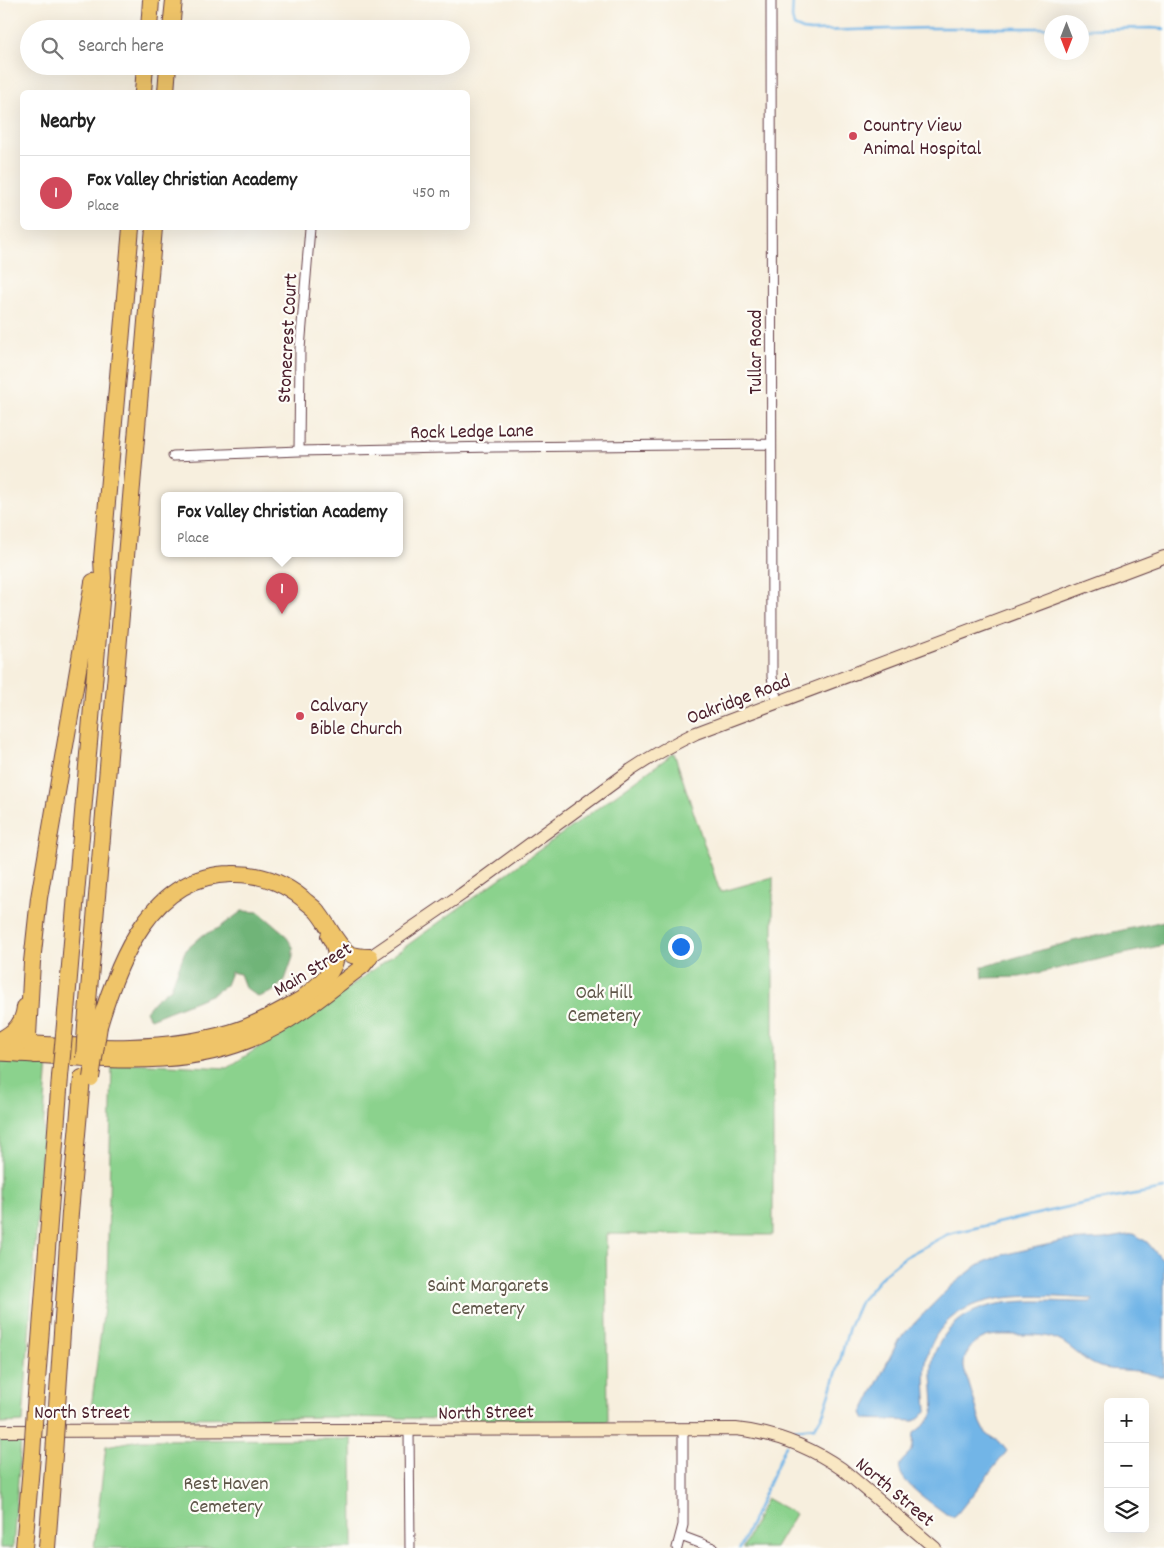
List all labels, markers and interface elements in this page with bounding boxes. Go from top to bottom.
north arrow [1044,15,1089,60]
search box [20,20,470,75]
icon: search [38,34,66,62]
text: Search here [78,34,164,61]
text: Nearby [40,108,95,138]
place label: Country View Animal Hospital [863,113,981,164]
marker: Country View Animal Hospital [847,130,859,142]
text: Fox Valley Christian Academy [87,168,297,195]
text: 1 [54,182,58,205]
text: 450 m [413,182,450,205]
text: Place [87,195,119,218]
street label: Stonecrest Court [272,273,306,404]
street label: Tullar Road [743,310,771,394]
street label: Rock Ledge Lane [410,418,534,448]
popup [161,492,403,557]
text: Fox Valley Christian Academy [177,500,387,527]
text: Place [177,527,209,550]
pin: 1 [266,573,298,614]
street label: Oakridge Road [683,668,795,733]
place label: Calvary Bible Church [310,693,402,744]
marker: Calvary Bible Church [294,710,306,722]
your location [668,934,694,960]
street label: Main Street [269,936,358,1005]
park label: Oak Hill Cemetery [568,980,641,1031]
park label: Saint Margarets Cemetery [427,1273,549,1324]
map controls [1104,1398,1149,1533]
button: + [1104,1398,1149,1443]
street label: North Street [438,1399,534,1429]
street label: North Street [34,1400,130,1428]
button: − [1104,1443,1149,1488]
street label: North Street [848,1452,940,1535]
park label: Rest Haven Cemetery [184,1471,268,1522]
button: layers [1104,1488,1149,1533]

